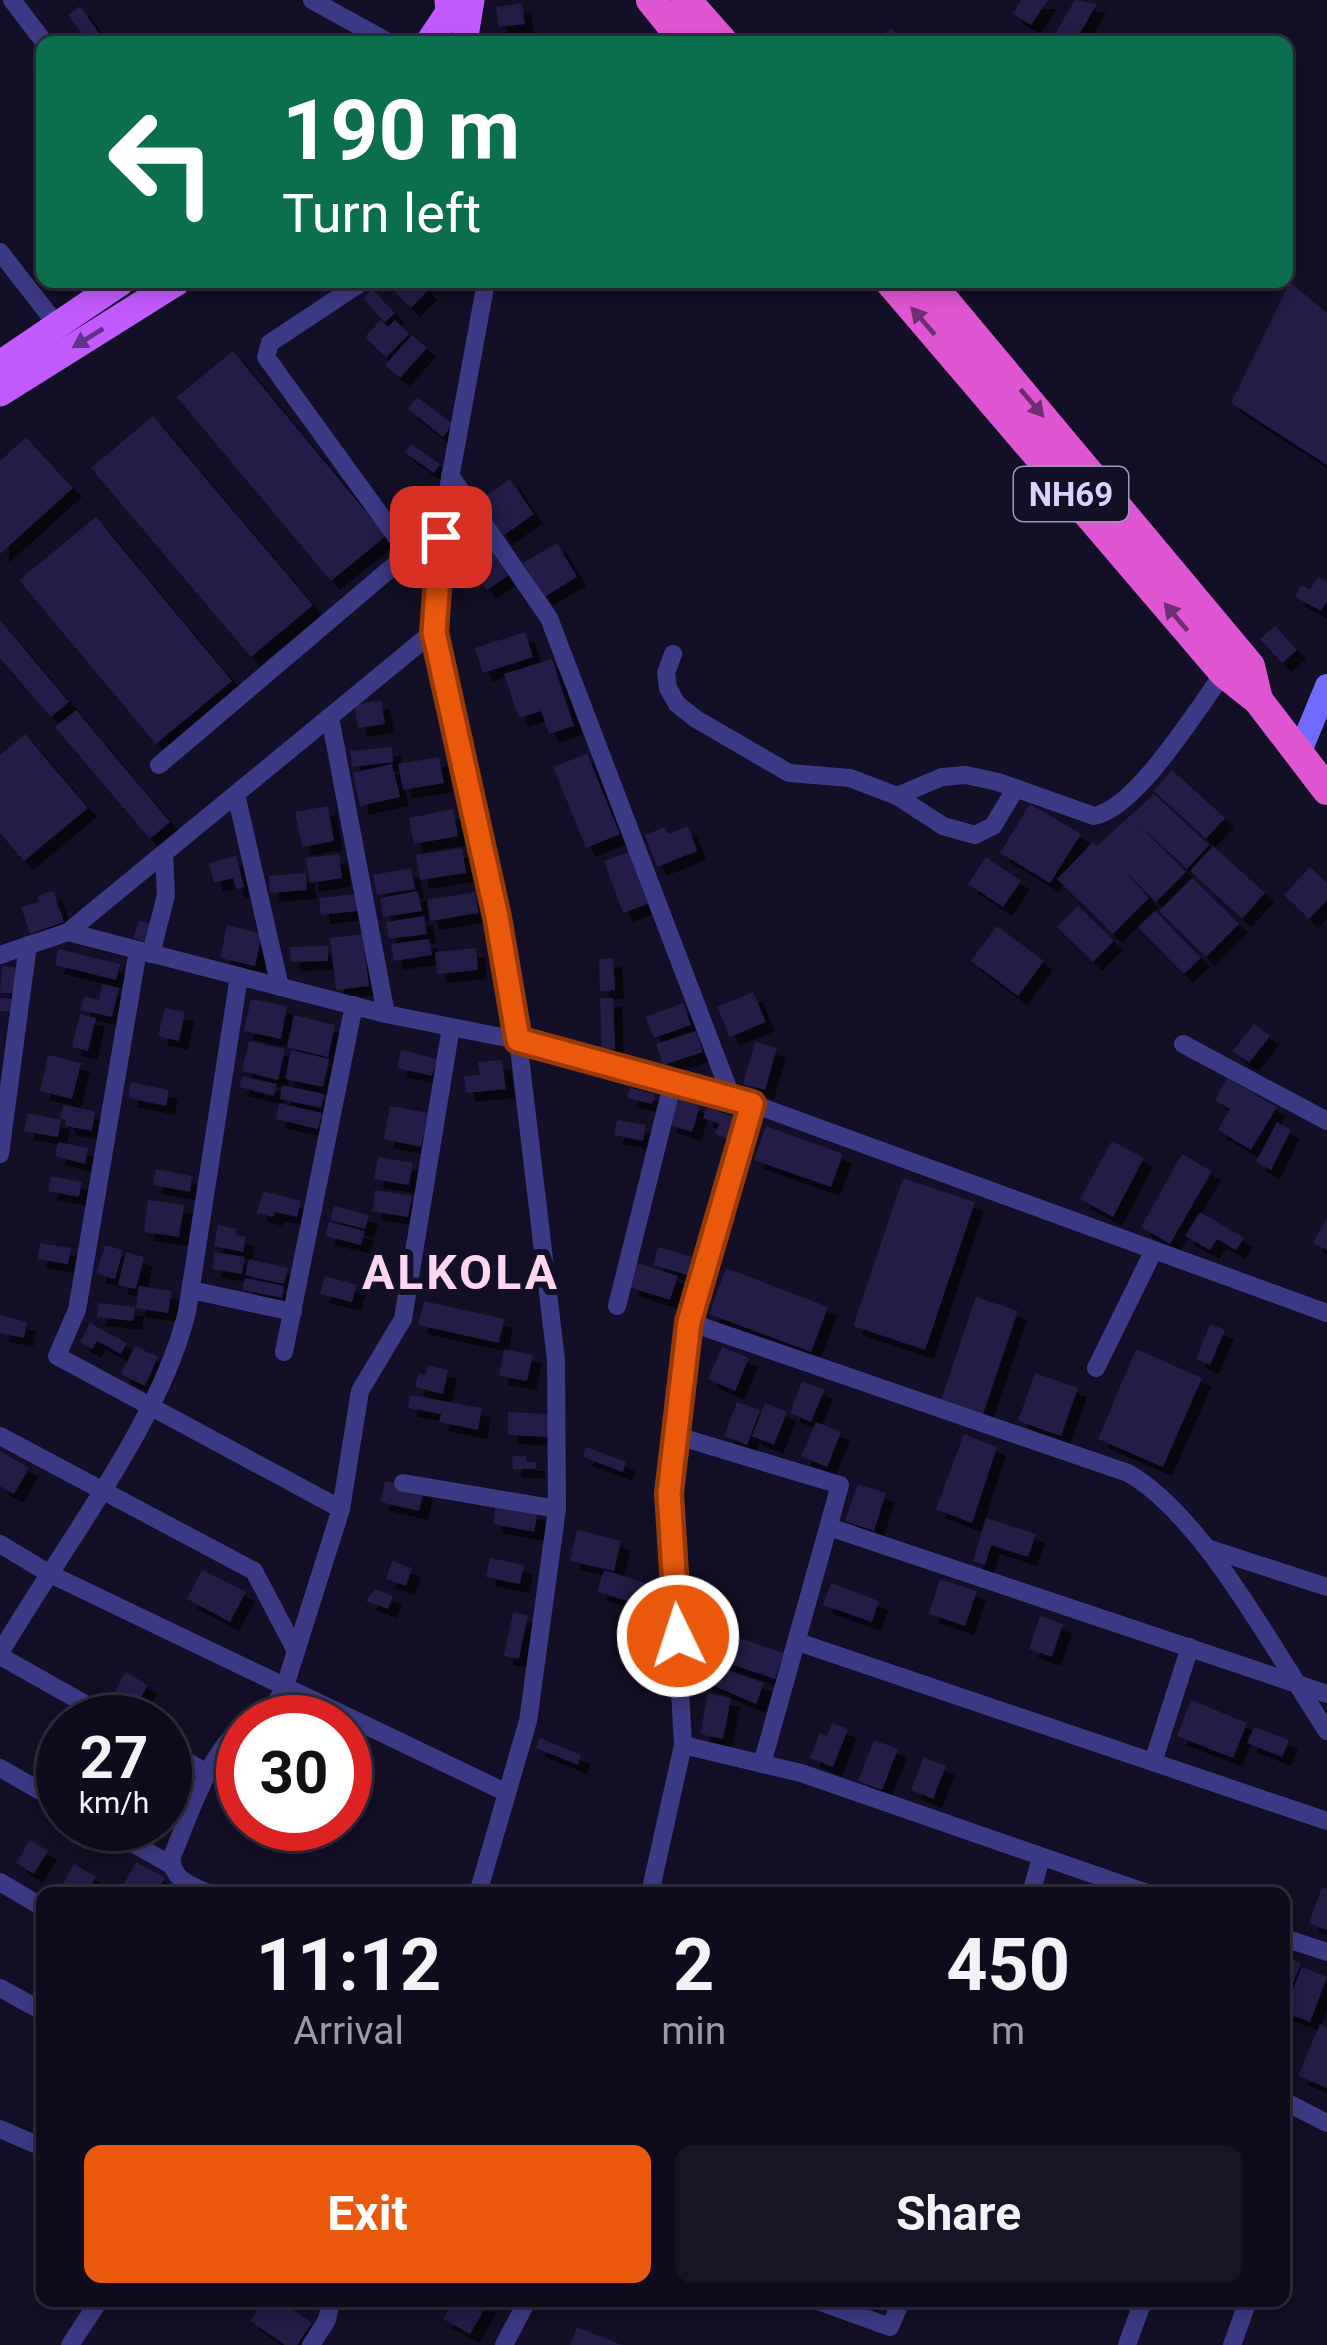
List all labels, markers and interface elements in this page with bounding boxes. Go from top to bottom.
text: 190 m [282,81,520,180]
icon: left [84,84,240,240]
text: Turn left [282,182,481,245]
one-way arrow [910,306,936,336]
one-way arrow [72,326,105,348]
one-way arrow [1018,388,1044,419]
road number: NH69 [1014,467,1128,521]
pin [390,486,492,588]
icon: arrive [408,504,474,570]
one-way arrow [1164,602,1190,632]
district label: ALKOLA [362,1244,560,1301]
position arrow [615,1573,741,1699]
speed limit sign: 30 [216,1695,372,1851]
text: 27 [80,1722,148,1793]
text: km/h [79,1785,149,1820]
text: 11:12 [256,1923,441,2008]
text: 2 [673,1923,714,2008]
text: 450 [946,1923,1070,2008]
text: Arrival [293,2008,404,2054]
text: min [661,2008,726,2054]
text: m [991,2008,1025,2054]
button: Exit [84,2145,651,2283]
button: Share [675,2145,1242,2283]

